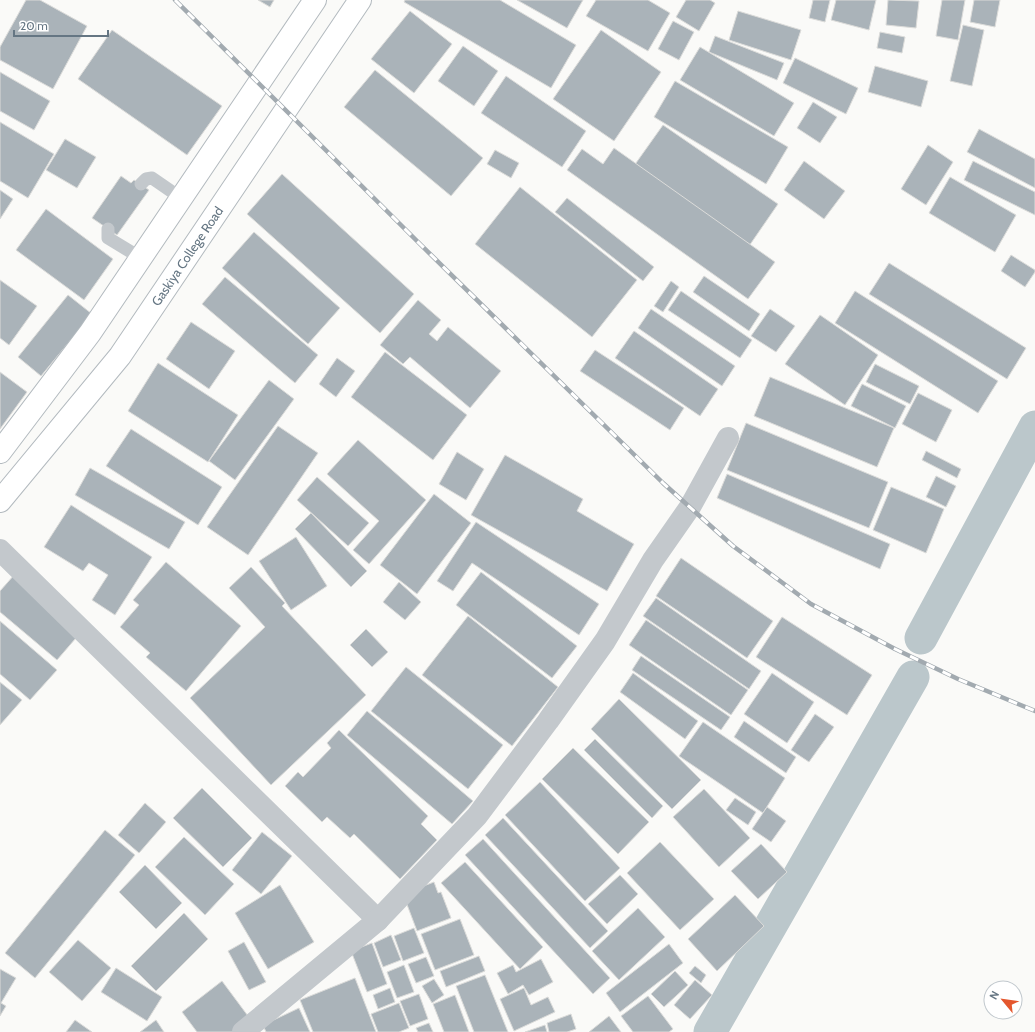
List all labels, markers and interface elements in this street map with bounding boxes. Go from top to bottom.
scale bar [14,12,108,38]
text: 20 m [20,18,48,33]
street label: Gaskiya College Road [148,203,226,309]
north arrow [983,980,1023,1020]
text: N [986,988,1002,1002]

